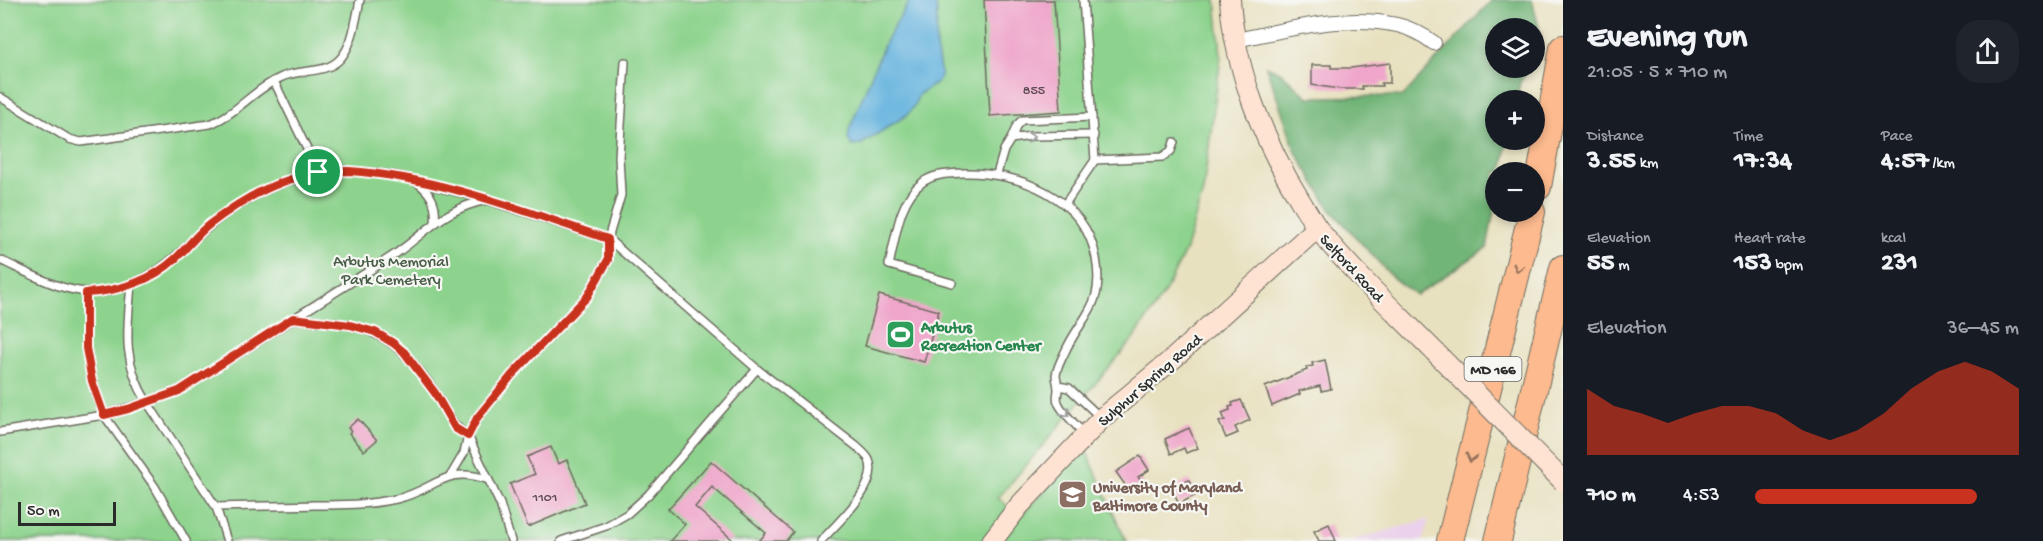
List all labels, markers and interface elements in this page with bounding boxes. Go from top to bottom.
map controls [1485,18,1545,222]
button: layers [1485,18,1545,78]
text: Evening run [1587,20,1747,58]
button: share [1956,20,2019,83]
text: 21:05 · 5 × 710 m [1587,62,1727,85]
house number: 855 [1023,83,1045,100]
button: + [1485,90,1545,150]
text: Distance [1587,128,1644,147]
text: Time [1734,128,1763,147]
text: Pace [1881,128,1912,147]
one-way arrow [1027,131,1036,144]
pin [292,146,343,197]
text: 3.55 [1587,147,1636,178]
text: 17:34 [1734,147,1792,178]
text: 4:57 [1881,147,1929,178]
icon: arrive [301,155,334,188]
text: km [1636,155,1658,174]
text: /km [1929,155,1955,174]
button: − [1485,162,1545,222]
text: Elevation [1587,230,1651,249]
text: Heart rate [1734,230,1806,249]
text: kcal [1881,230,1906,249]
street label: Selford Road [1314,231,1388,309]
text: 55 [1587,249,1614,280]
text: 153 [1734,249,1772,280]
text: 231 [1881,249,1918,280]
park label: Arbutus Memorial Park Cemetery [333,254,449,291]
text: m [1614,257,1630,276]
text: bpm [1772,257,1803,276]
one-way arrow [1512,263,1525,273]
text: Elevation [1587,318,1667,341]
text: 36–45 m [1947,318,2019,341]
sports icon: Arbutus Recreation Center [884,319,916,351]
place label: Arbutus Recreation Center [920,320,1043,357]
street label: Sulphur Spring Road [1095,330,1208,432]
road number: MD 166 [1464,357,1522,381]
one-way arrow [1059,406,1070,417]
one-way arrow [1465,452,1478,462]
school or university icon: University of Maryland Baltimore County [1056,479,1088,511]
place label: University of Maryland Baltimore County [1092,479,1243,517]
text: 710 m [1587,485,1636,508]
text: 4:53 [1683,485,1720,508]
house number: 1101 [532,490,557,507]
scale bar [18,499,116,526]
text: 50 m [27,503,60,522]

